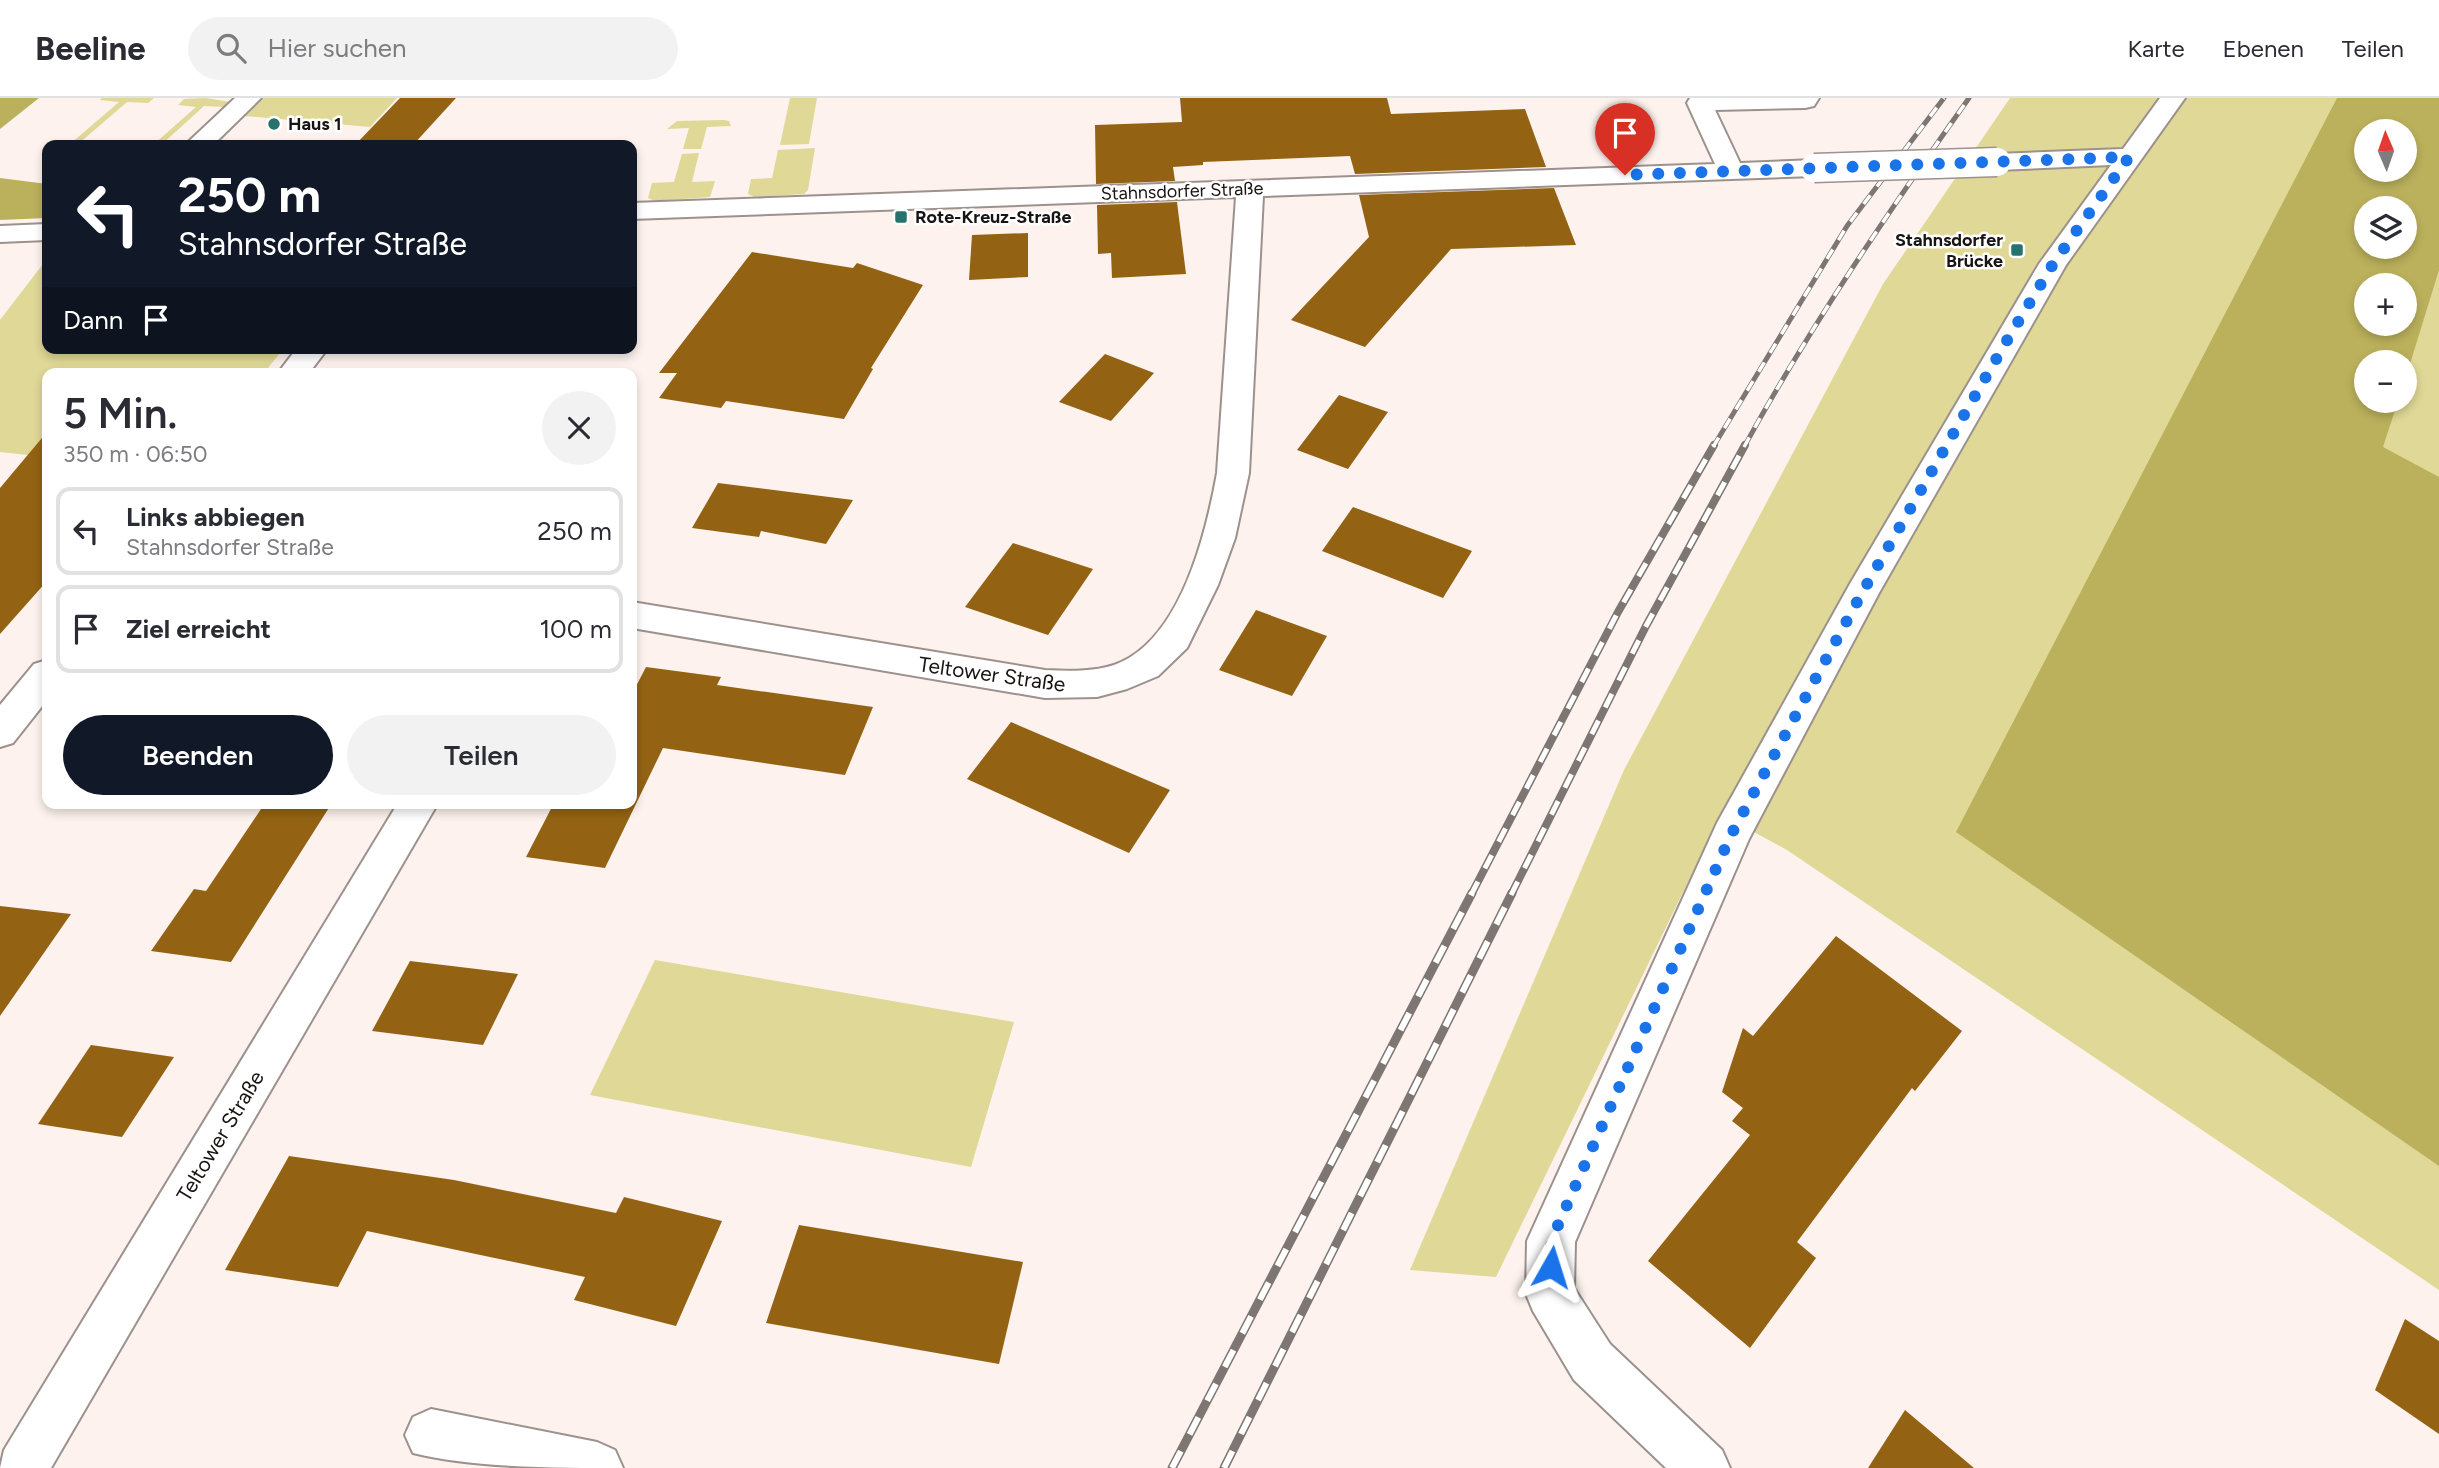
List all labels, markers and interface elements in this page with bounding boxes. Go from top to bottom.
search box [188,17,678,80]
text: Beeline [35,29,146,68]
icon: search [212,29,250,67]
text: Hier suchen [268,32,406,64]
text: Karte [2128,34,2185,63]
text: Ebenen [2223,34,2304,63]
text: Teilen [2342,34,2404,63]
pin [1595,103,1655,175]
place label: Haus 1 [288,113,342,135]
icon: arrive [1606,114,1644,152]
marker: Haus 1 [266,116,282,132]
north arrow [2354,119,2417,182]
map controls [2354,119,2417,413]
text: 250 m [178,165,321,224]
icon: left [63,168,154,259]
street label: Stahnsdorfer Straße [1100,177,1264,205]
button: layers [2354,196,2417,259]
place label: Rote-Kreuz-Straße [915,206,1071,228]
marker: Rote-Kreuz-Straße [893,209,909,225]
text: Stahnsdorfer Straße [178,225,467,263]
place label: Stahnsdorfer Brücke [1895,229,2003,272]
marker: Stahnsdorfer Brücke [2009,242,2025,258]
button: + [2354,273,2417,336]
icon: arrive [137,301,175,339]
text: Dann [63,304,123,336]
button: − [2354,350,2417,413]
text: 5 Min. [63,388,177,439]
button: close [542,391,616,465]
text: 350 m · 06:50 [63,440,208,468]
text: Links abbiegen [126,501,305,533]
icon: left [67,512,105,550]
text: 250 m [537,515,612,547]
text: Stahnsdorfer Straße [126,533,334,561]
icon: arrive [67,610,105,648]
text: Ziel erreicht [126,613,271,645]
text: 100 m [539,613,612,645]
street label: Teltower Straße [917,651,1067,697]
button: Beenden [63,715,333,795]
button: Teilen [347,715,616,795]
street label: Teltower Straße [171,1066,269,1206]
position arrow [1514,1230,1588,1304]

